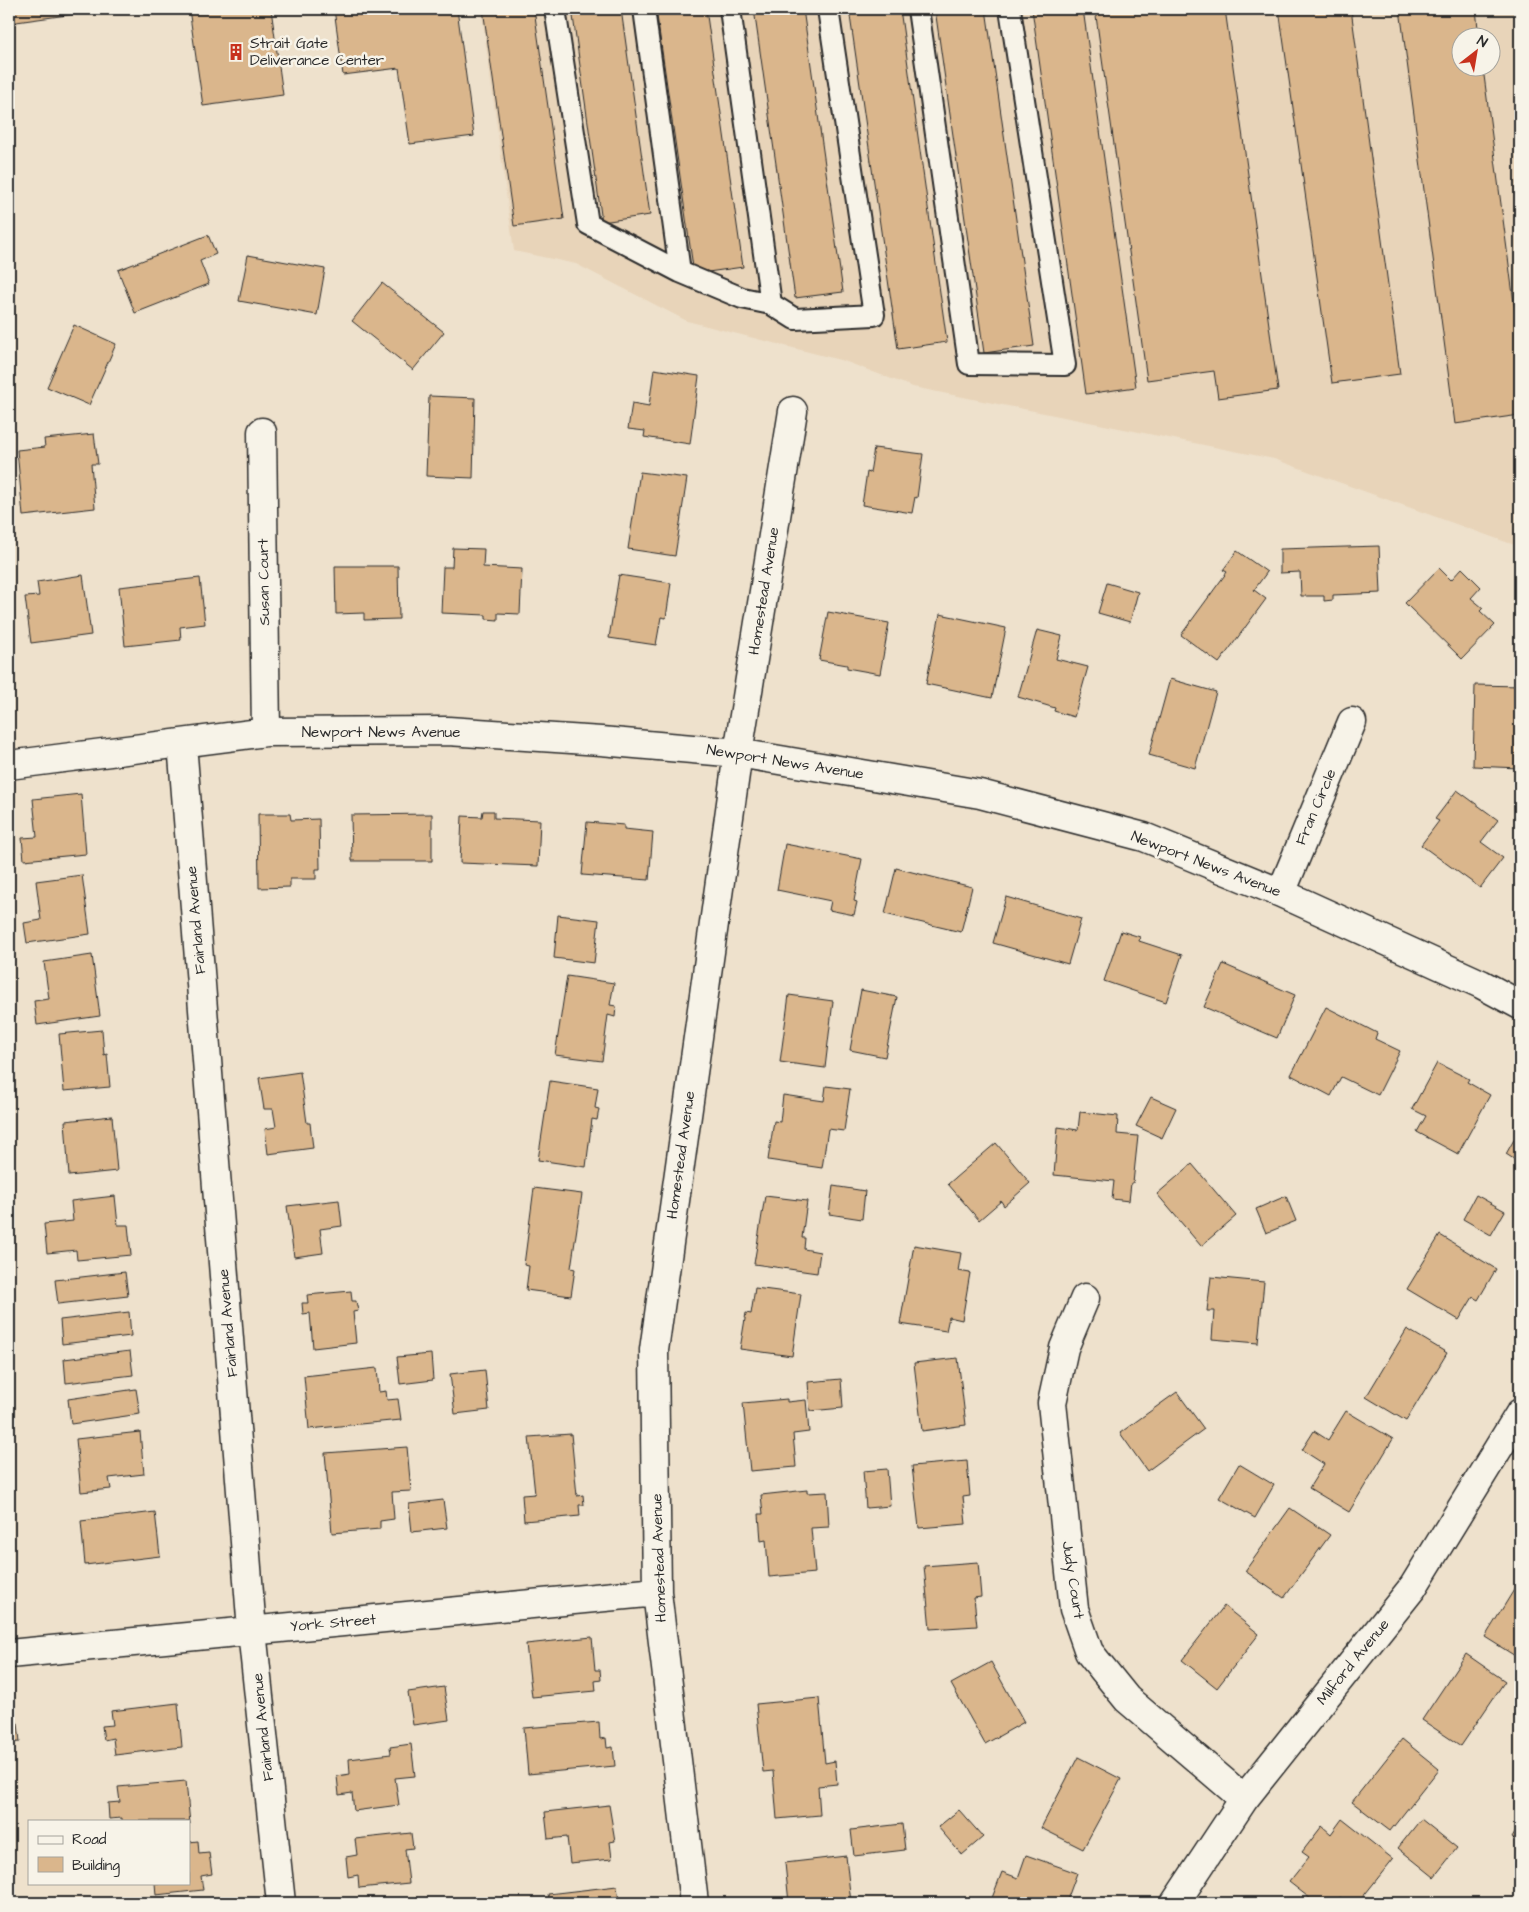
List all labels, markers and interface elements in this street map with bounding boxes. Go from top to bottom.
north arrow [1452,28,1502,78]
text: N [1473,31,1491,53]
place label: Strait Gate Deliverance Center [250,33,384,71]
building icon: Strait Gate Deliverance Center [226,42,246,62]
street label: Homestead Avenue [744,526,784,656]
street label: Susan Court [253,538,275,626]
street label: Newport News Avenue [302,722,460,743]
street label: Newport News Avenue [705,739,865,785]
street label: Fran Circle [1291,766,1341,848]
street label: Newport News Avenue [1128,826,1284,902]
street label: Fairland Avenue [181,865,211,975]
street label: Homestead Avenue [662,1090,700,1220]
street label: Fairland Avenue [213,1268,243,1378]
street label: Homestead Avenue [646,1493,672,1623]
street label: Judy Court [1056,1540,1090,1621]
street label: York Street [289,1609,377,1637]
street label: Milford Avenue [1312,1615,1394,1709]
street label: Fairland Avenue [247,1672,279,1782]
legend [28,1820,190,1884]
text: Road [72,1829,107,1850]
text: Building [72,1855,120,1877]

